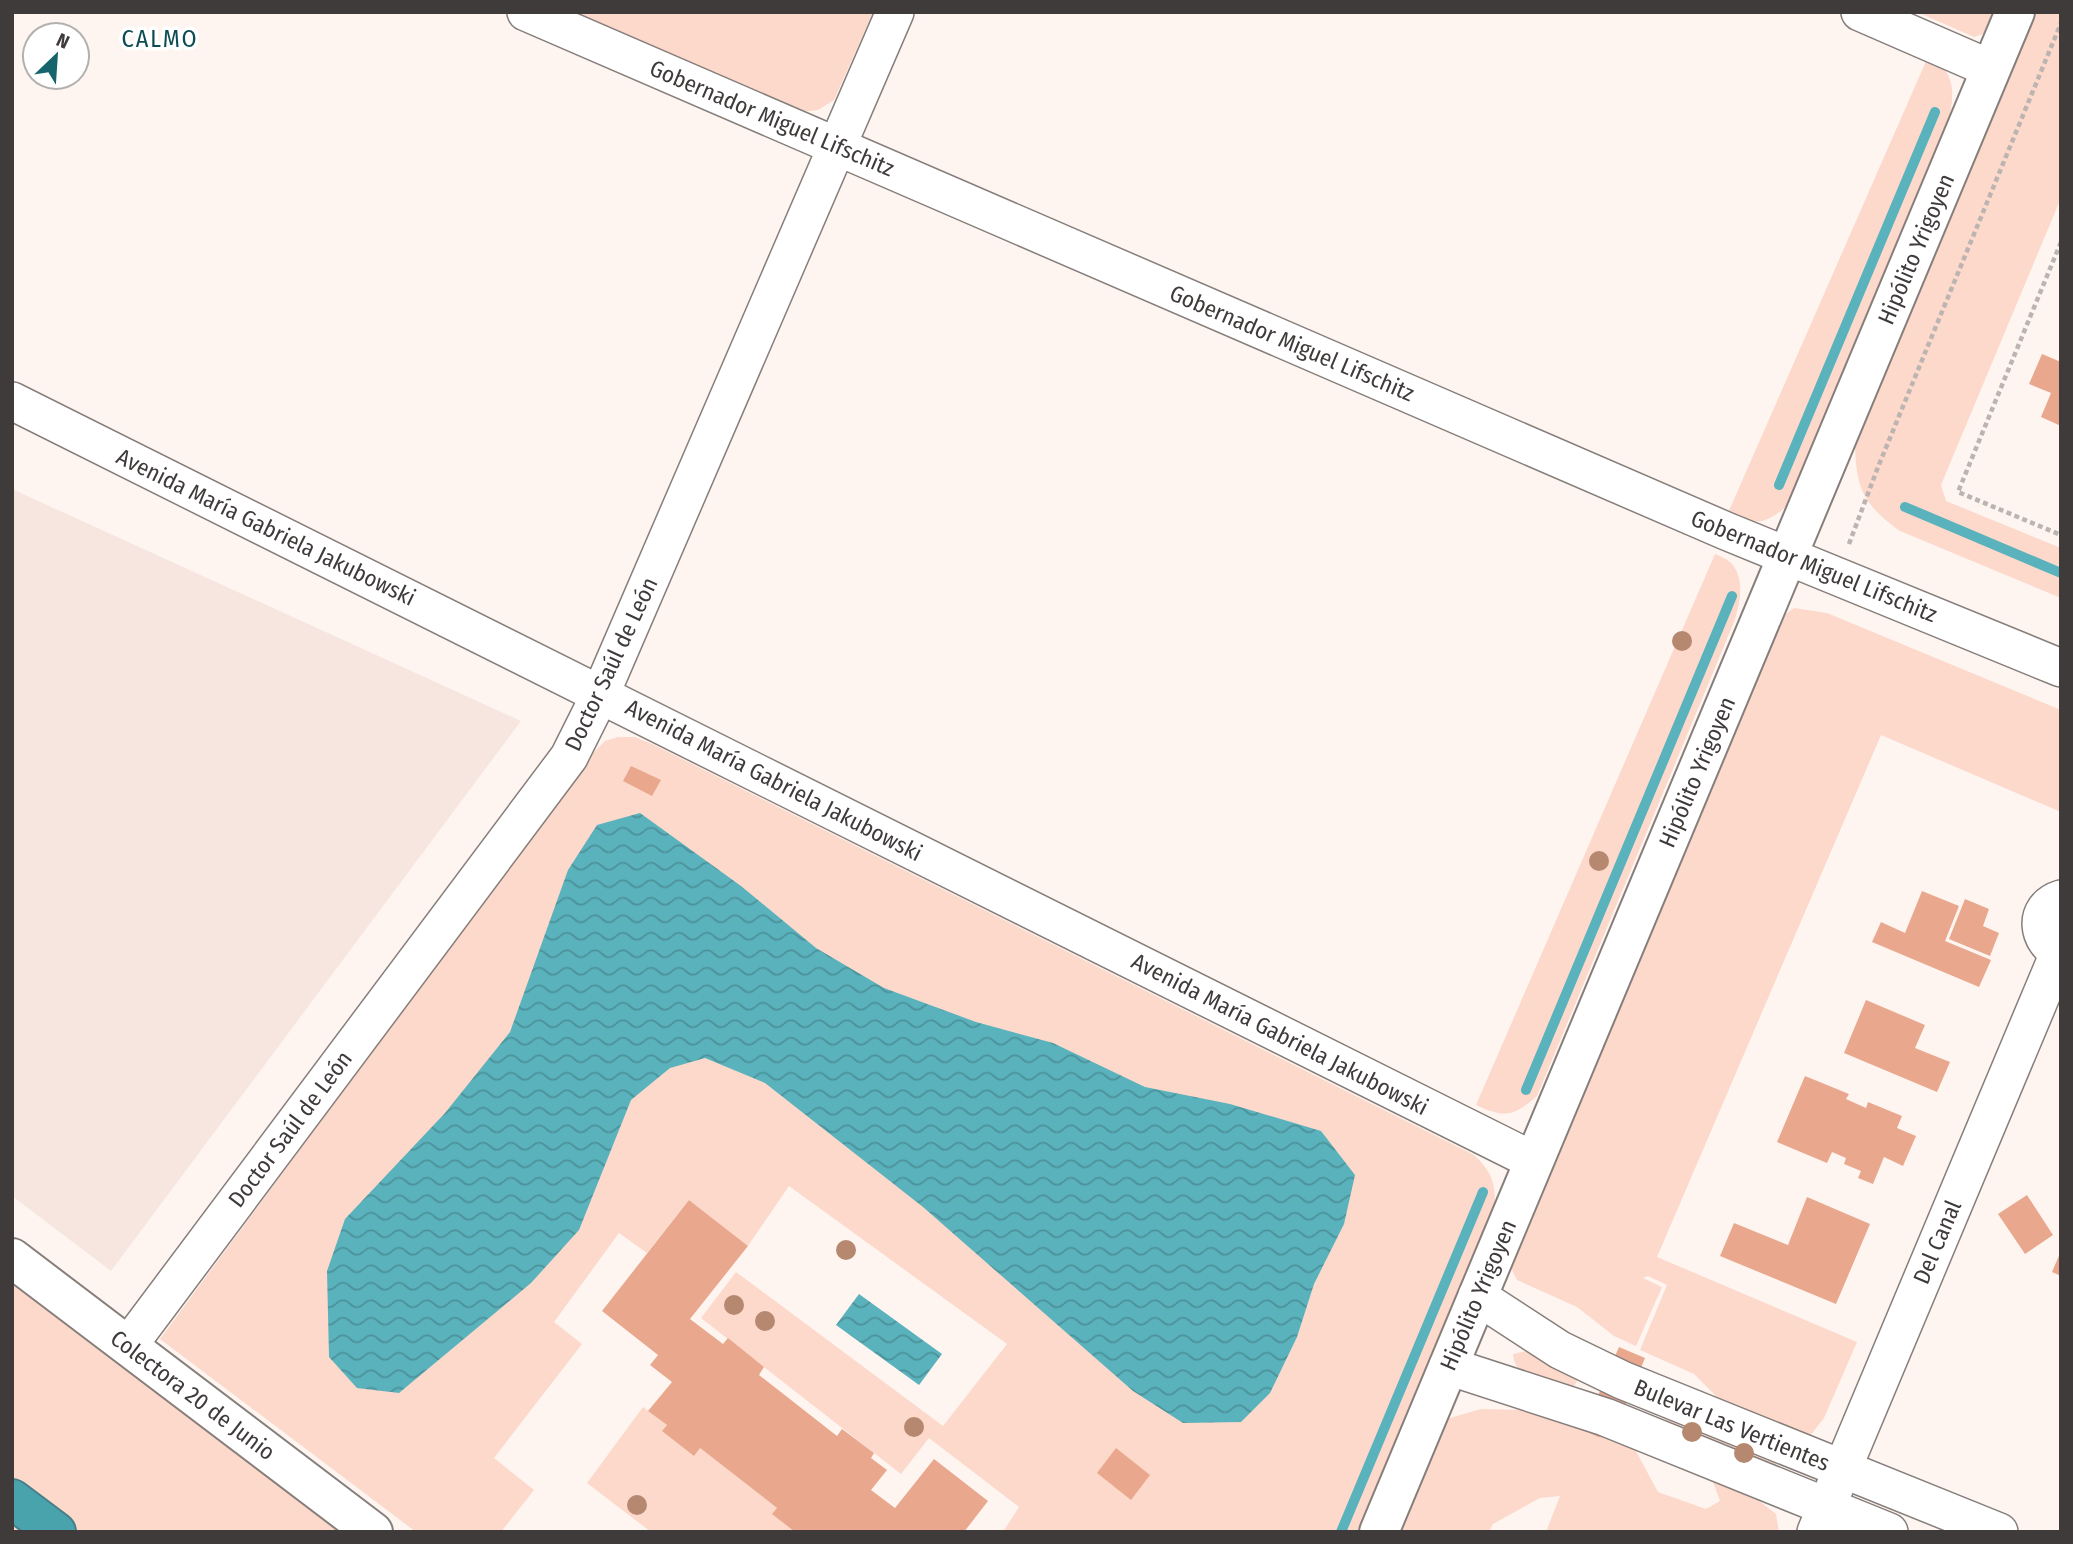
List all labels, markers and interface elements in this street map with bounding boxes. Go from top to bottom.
north arrow [21,21,91,91]
district label: CALMO [121,25,199,53]
text: N [53,28,73,54]
street label: Gobernador Miguel Lifschitz [646,54,898,182]
street label: Hipólito Yrigoyen [1872,169,1960,329]
street label: Gobernador Miguel Lifschitz [1166,279,1418,407]
street label: Avenida María Gabriela Jakubowski [112,442,420,612]
street label: Gobernador Miguel Lifschitz [1687,504,1941,628]
street label: Doctor Saúl de León [558,573,664,755]
street label: Hipólito Yrigoyen [1653,692,1741,852]
street label: Avenida María Gabriela Jakubowski [621,693,927,867]
street label: Avenida María Gabriela Jakubowski [1127,947,1433,1121]
street label: Doctor Saúl de León [222,1045,358,1213]
street label: Del Canal [1907,1196,1967,1288]
street label: Hipólito Yrigoyen [1434,1215,1522,1375]
street label: Colectora 20 de Junio [105,1324,281,1466]
street label: Bulevar Las Vertientes [1630,1373,1834,1477]

